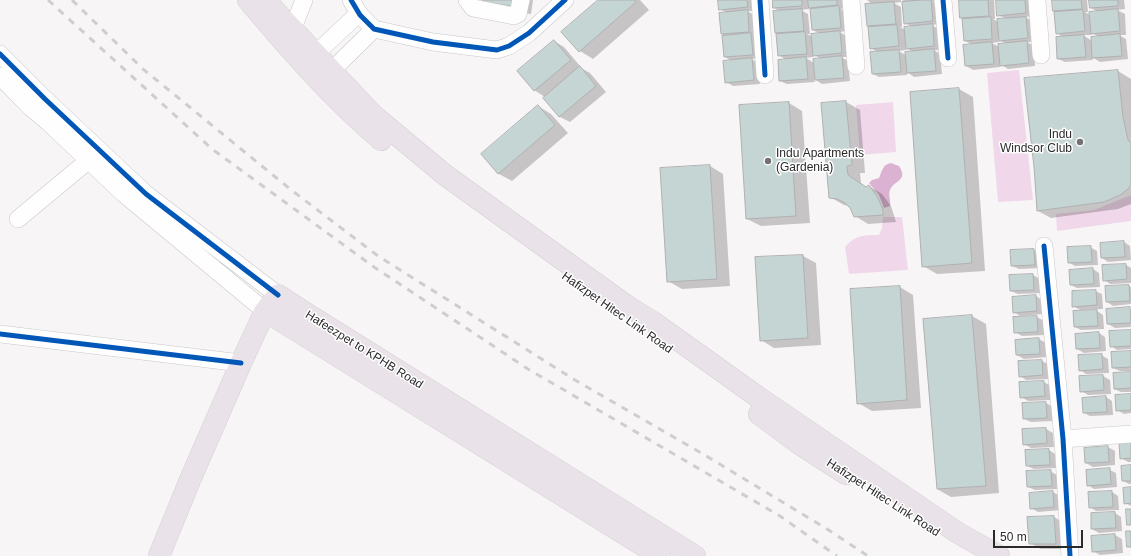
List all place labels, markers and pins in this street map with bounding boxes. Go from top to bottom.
place label: Indu Windsor Club [1000,128,1072,156]
marker: Indu Windsor Club [1075,137,1085,147]
place label: Indu Apartments (Gardenia) [776,147,864,175]
marker: Indu Apartments (Gardenia) [763,156,773,166]

